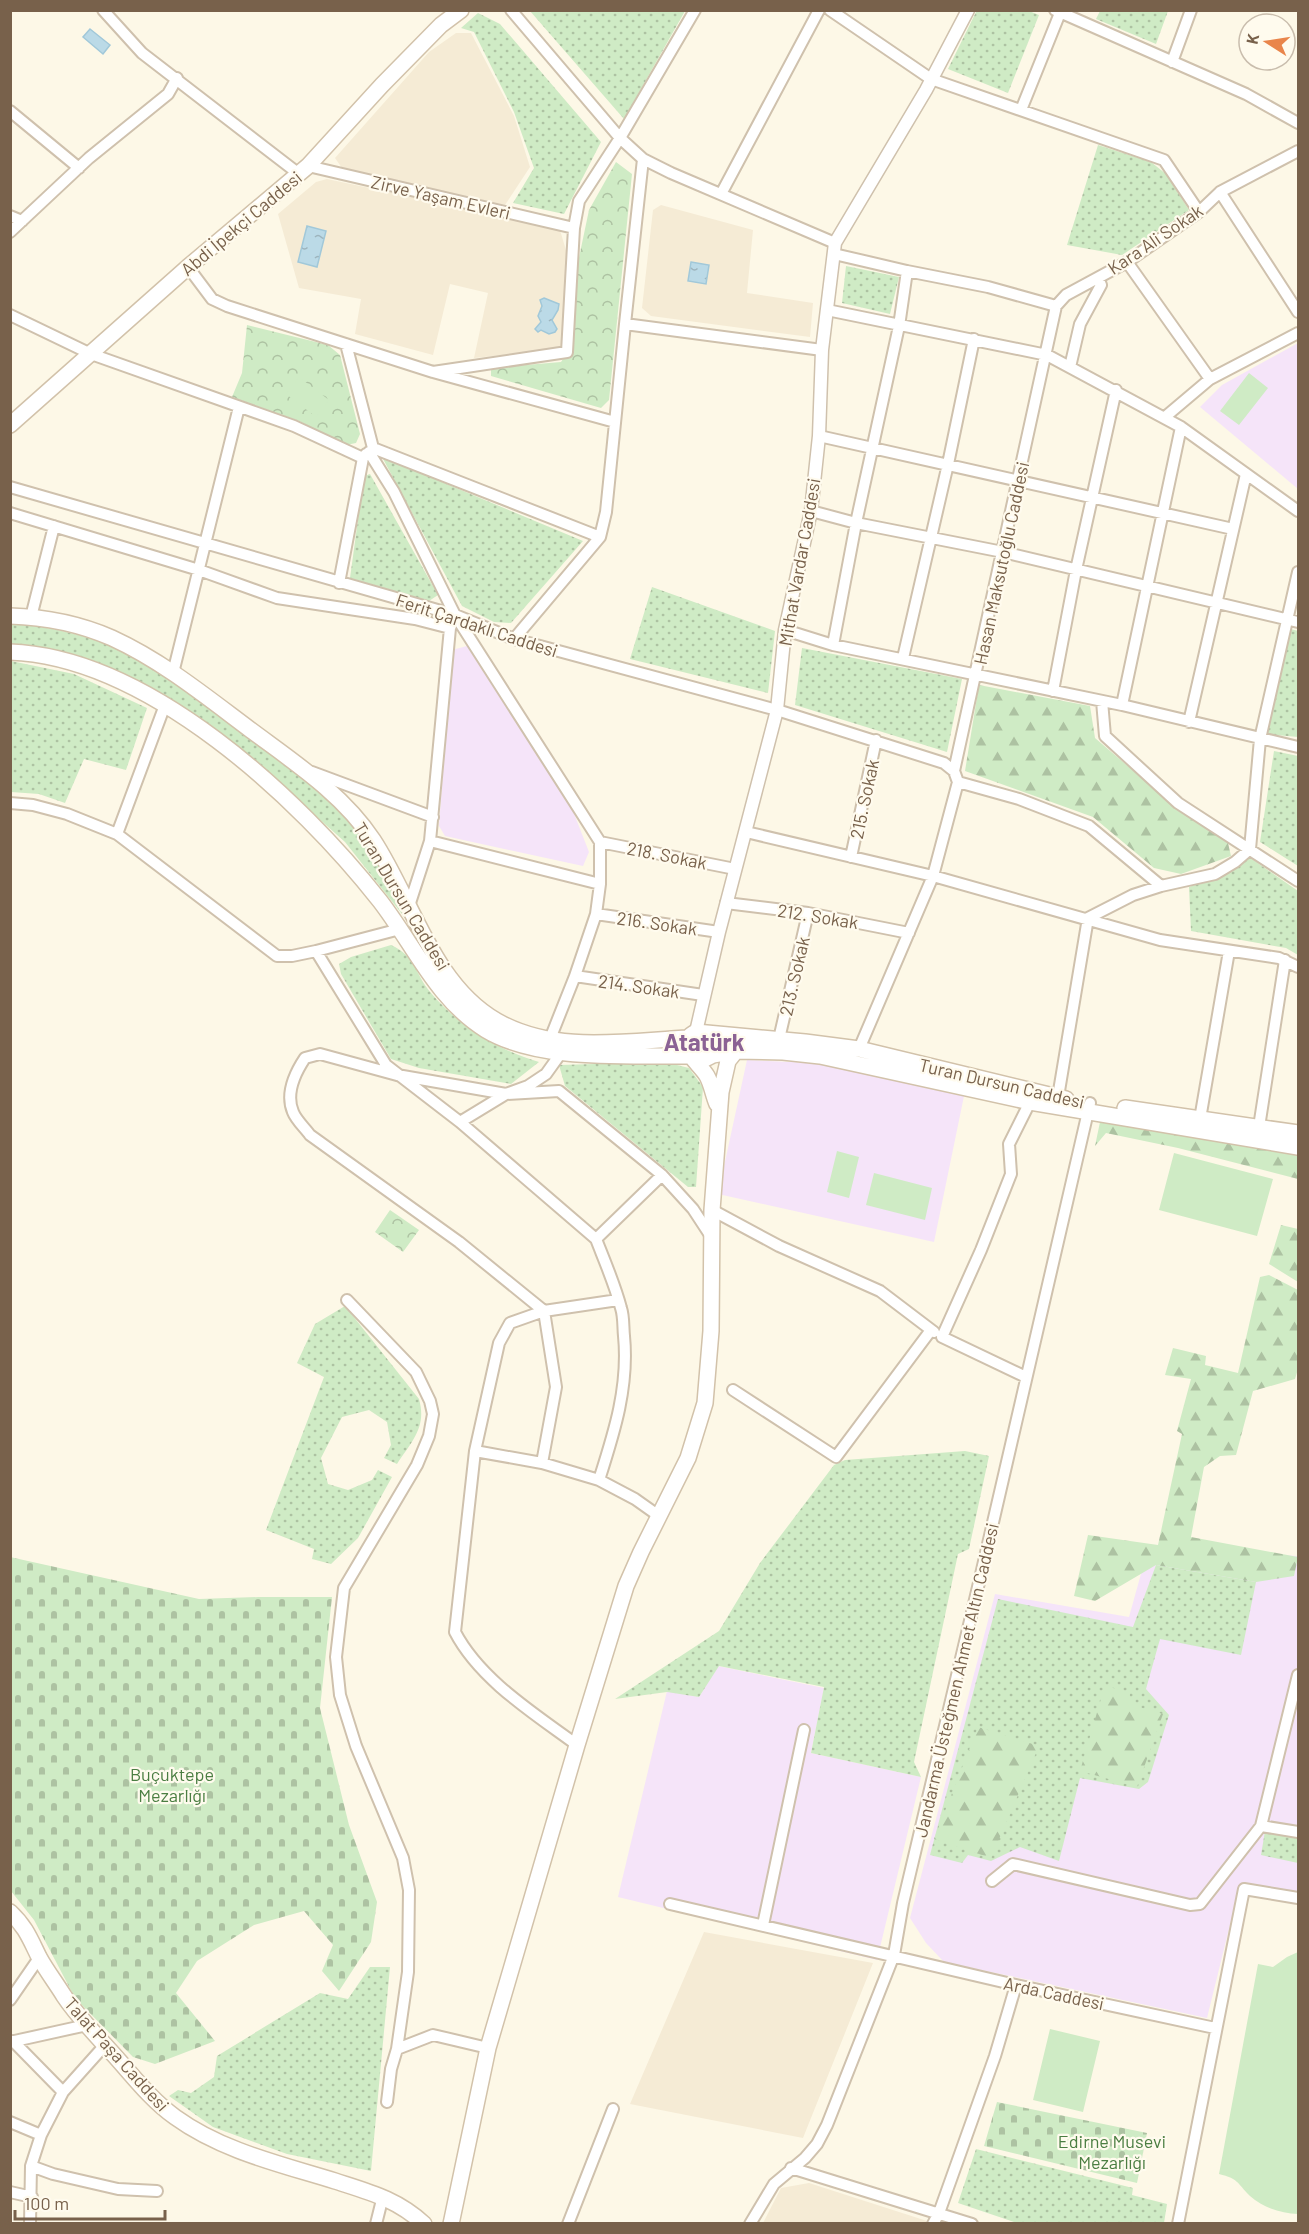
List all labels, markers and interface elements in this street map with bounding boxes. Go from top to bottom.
north arrow [1237,12,1297,72]
text: K [1242,32,1262,46]
street label: Abdi İpekçi Caddesi [176,166,306,280]
street label: Zirve Yaşam Evleri [369,170,513,224]
street label: Kara Ali Sokak [1103,199,1207,279]
street label: Hasan Maksutoğlu Caddesi [969,460,1033,666]
street label: Mithat Vardar Caddesi [773,476,825,648]
street label: Ferit Çardaklı Caddesi [393,588,561,662]
street label: 215. Sokak [845,757,883,841]
street label: Turan Dursun Caddesi [349,818,455,974]
street label: 218. Sokak [625,836,709,874]
street label: 212. Sokak [776,899,860,933]
street label: 216. Sokak [615,906,699,940]
street label: 213. Sokak [774,934,814,1018]
street label: 214. Sokak [597,969,681,1003]
district label: Atatürk [663,1027,745,1056]
street label: Turan Dursun Caddesi [917,1053,1087,1113]
street label: Jandarma Üsteğmen Ahmet Altın Caddesi [909,1521,1003,1839]
park label: Buçuktepe Mezarlığı [130,1763,214,1806]
street label: Arda Caddesi [1002,1972,1106,2014]
street label: Talat Paşa Caddesi [60,1992,174,2116]
park label: Edirne Musevi Mezarlığı [1058,2130,1166,2173]
scale bar [15,2183,165,2221]
text: 100 m [24,2192,69,2214]

